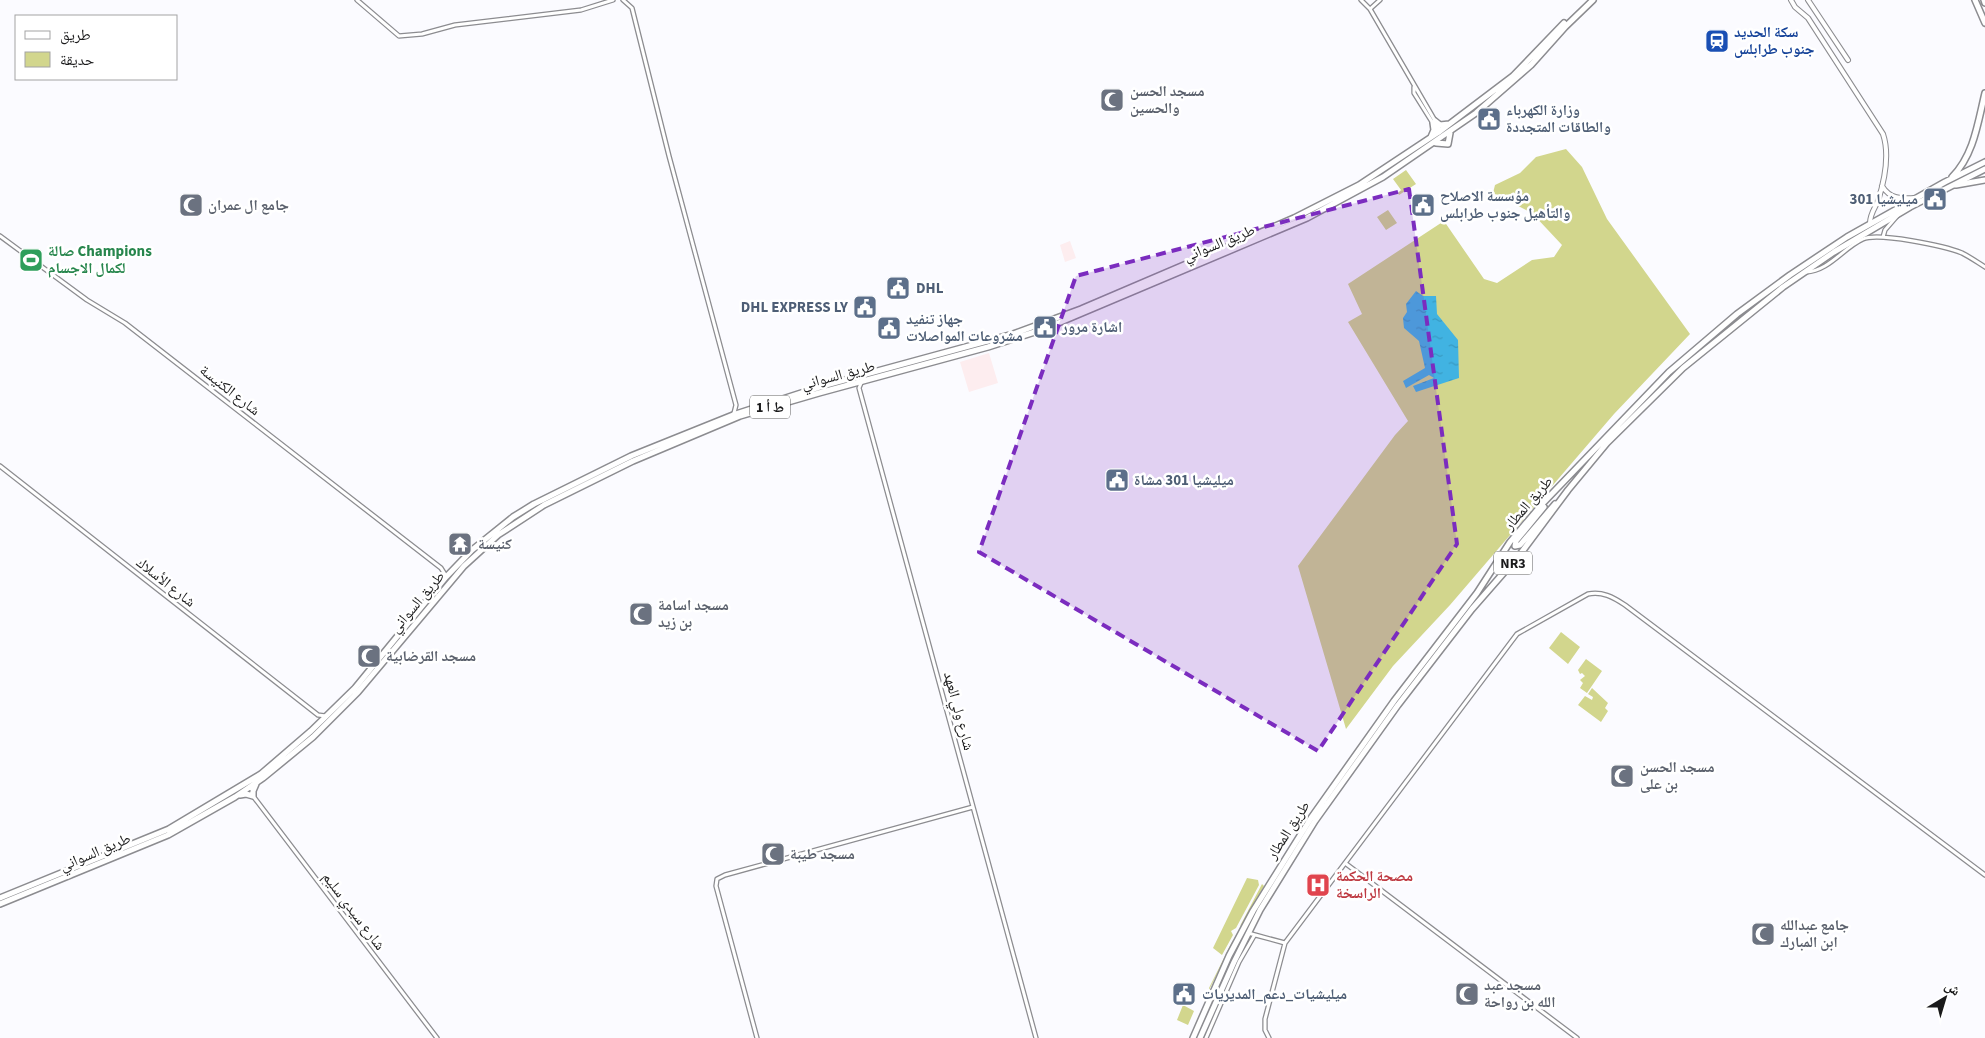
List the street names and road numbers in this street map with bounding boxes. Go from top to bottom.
street label: طريق السواني [1180,220,1258,268]
street label: طريق السواني [799,356,878,396]
street label: شارع الكنيسة [195,360,264,421]
road number: ط أ 1 [750,396,790,418]
street label: طريق المطار [1498,472,1558,536]
street label: شارع الأسلاك [132,552,200,612]
road number: NR3 [1494,552,1532,574]
street label: طريق السواني [385,567,450,638]
street label: شارع ولي العهد [937,669,979,753]
street label: طريق المطار [1261,797,1315,864]
street label: طريق السواني [56,828,134,878]
street label: شارع سيدي سليم [317,868,390,955]

